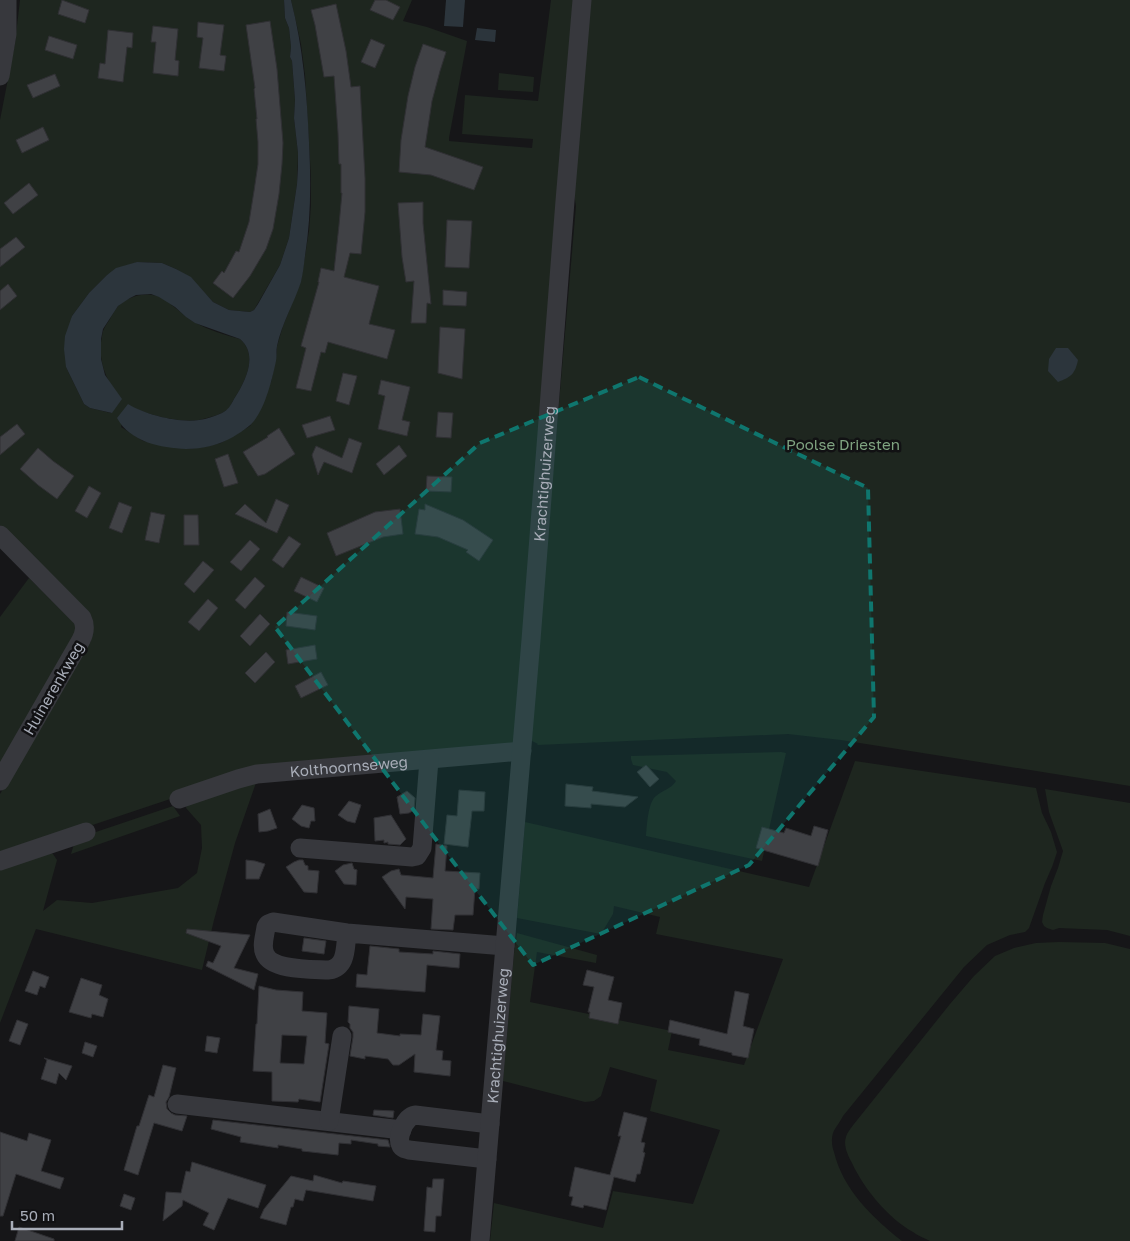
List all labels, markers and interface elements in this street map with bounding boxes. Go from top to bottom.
street label: Krachtighuizerweg [530,405,558,542]
park label: Poolse Driesten [786,435,900,453]
street label: Huinerenkweg [19,638,87,738]
street label: Kolthoornseweg [289,752,408,780]
street label: Krachtighuizerweg [483,967,512,1104]
scale bar [12,1198,122,1230]
text: 50 m [20,1206,55,1224]

